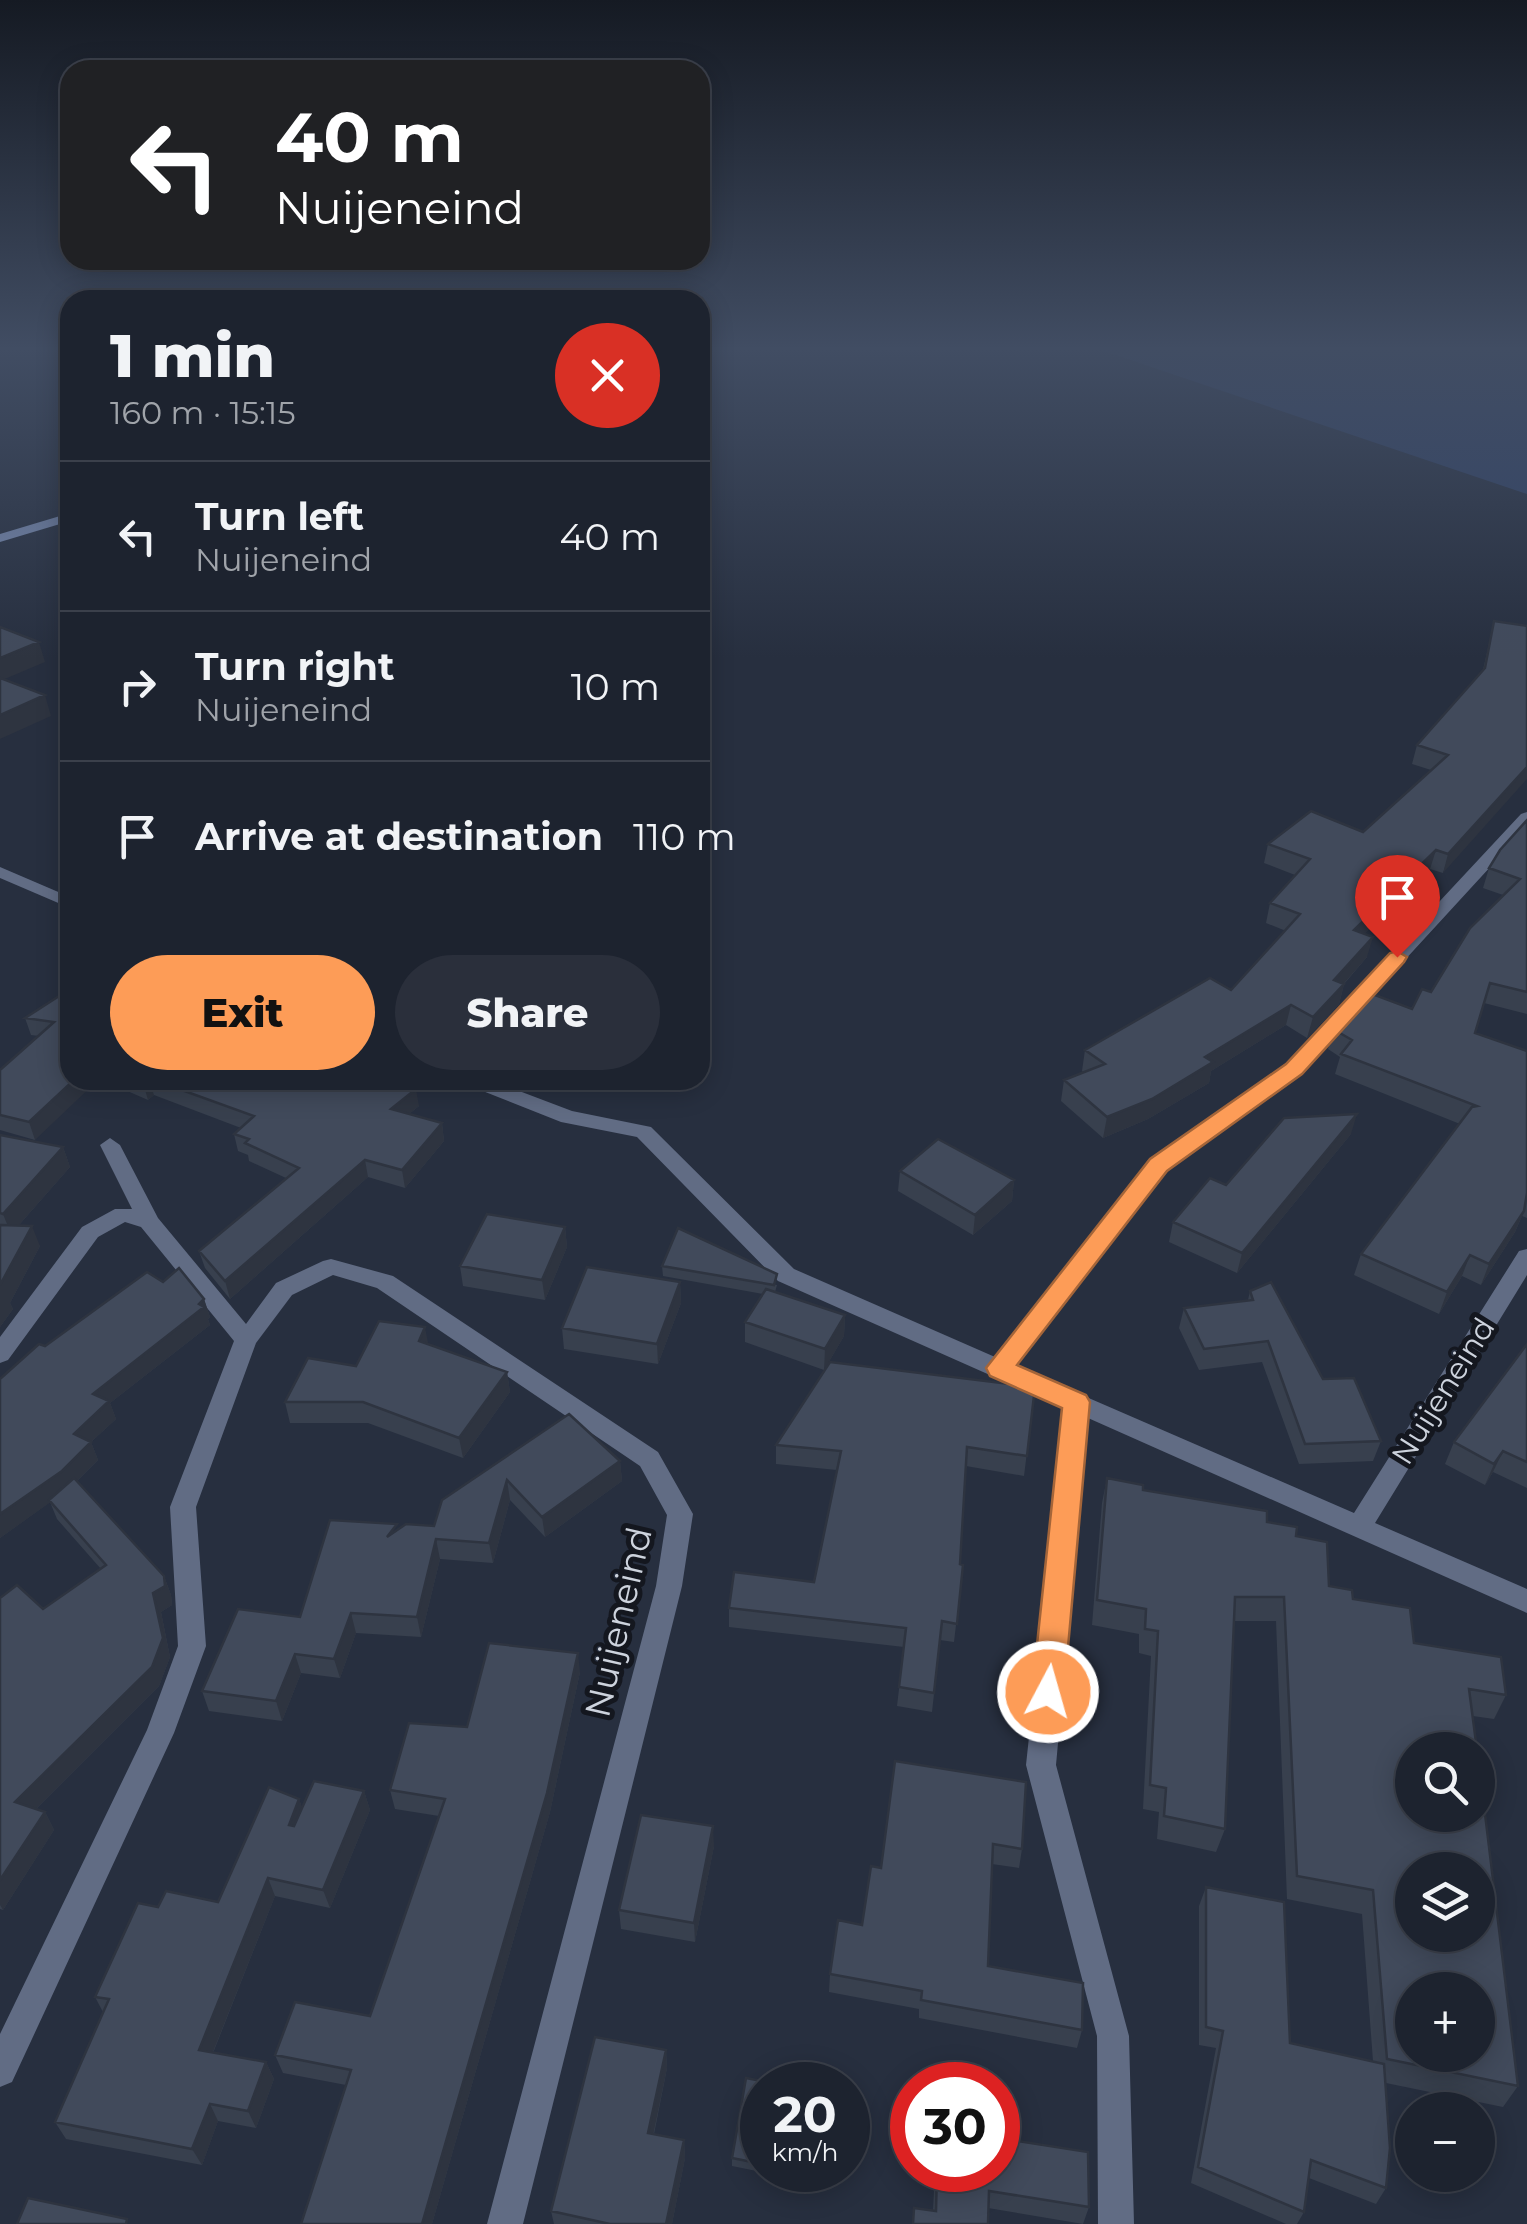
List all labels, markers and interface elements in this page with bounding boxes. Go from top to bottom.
text: 40 m [275,94,464,180]
icon: left [110,100,240,230]
text: Nuijeneind [275,180,524,235]
text: 1 min [110,319,275,392]
button: close [555,323,660,428]
text: 160 m · 15:15 [110,393,296,432]
text: Turn left [195,493,364,540]
icon: left [110,509,165,564]
text: 40 m [559,513,660,560]
text: Nuijeneind [195,540,372,579]
text: Turn right [195,643,394,690]
icon: right [110,659,165,714]
text: 10 m [571,663,660,710]
text: Nuijeneind [195,690,372,729]
icon: arrive [110,809,165,864]
text: Arrive at destination [195,813,603,860]
text: 110 m [633,813,736,860]
pin [1355,855,1440,958]
icon: arrive [1370,870,1425,925]
button: Exit [110,955,375,1070]
button: Share [395,955,660,1070]
street label: Nuijeneind [1383,1311,1503,1471]
street label: Nuijeneind [575,1523,661,1721]
position arrow [996,1640,1100,1744]
map controls [1395,1732,1495,2192]
button: search [1395,1732,1495,1832]
button: layers [1395,1852,1495,1952]
button: + [1395,1972,1495,2072]
speed limit sign: 30 [890,2062,1020,2192]
text: 20 [773,2084,837,2145]
button: − [1395,2092,1495,2192]
text: km/h [772,2137,838,2167]

